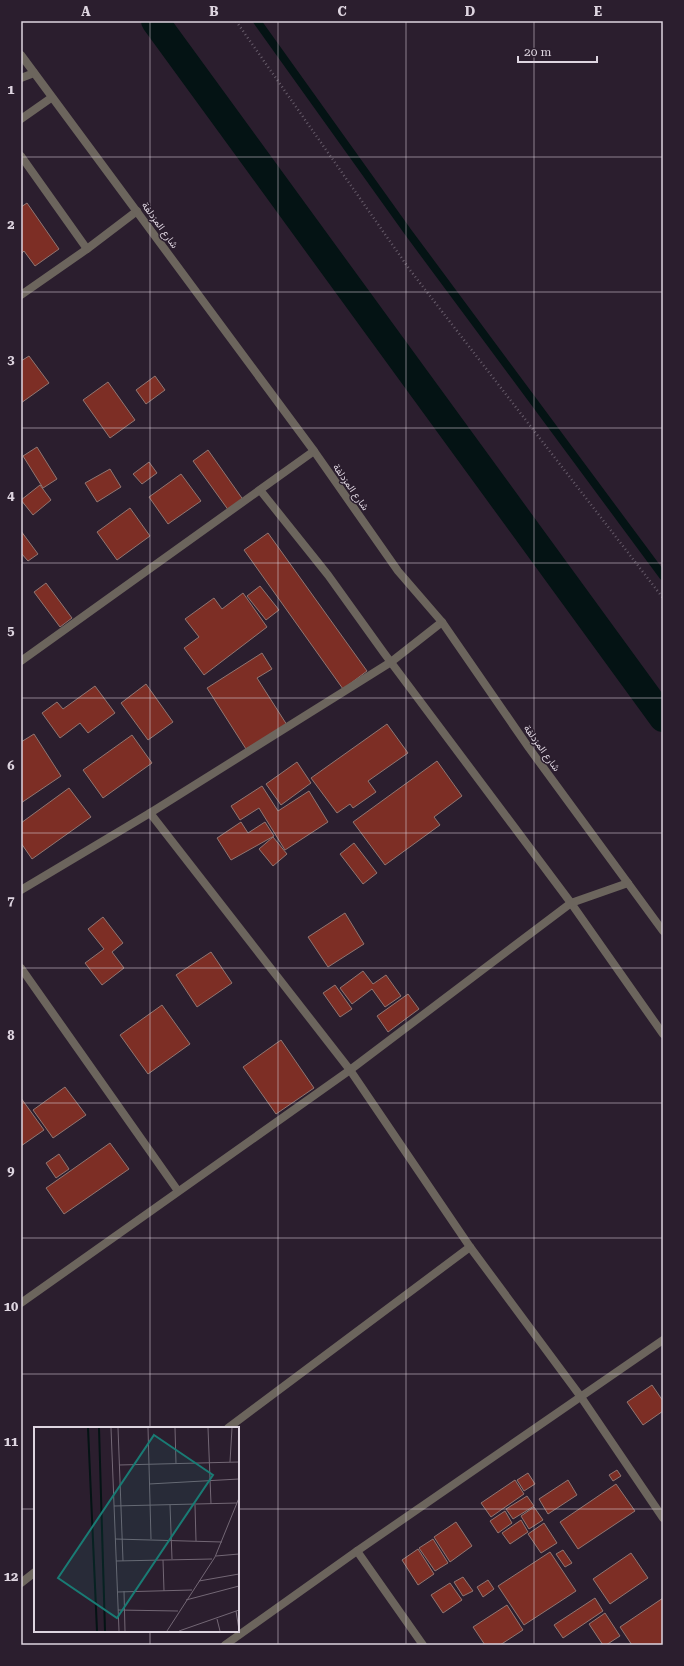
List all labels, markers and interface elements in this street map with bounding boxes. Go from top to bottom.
text: A [81,4,91,19]
text: B [209,4,219,19]
text: C [337,4,347,19]
text: D [465,4,475,19]
text: E [594,4,602,19]
scale bar [518,38,597,64]
text: 20 m [524,45,551,59]
text: 1 [7,82,15,97]
street label: شارع المزدلفة [139,200,181,251]
text: 2 [7,217,15,232]
text: 3 [7,352,15,367]
street label: شارع المزدلفة [330,462,371,513]
text: 4 [7,488,15,503]
text: 5 [7,623,15,638]
street label: شارع المزدلفة [521,723,563,774]
text: 6 [7,758,15,773]
text: 7 [7,893,15,908]
text: 8 [7,1028,15,1043]
text: 9 [7,1163,15,1178]
text: 10 [4,1299,18,1314]
inset map [34,1427,239,1632]
text: 11 [4,1434,18,1449]
text: 12 [4,1569,18,1584]

